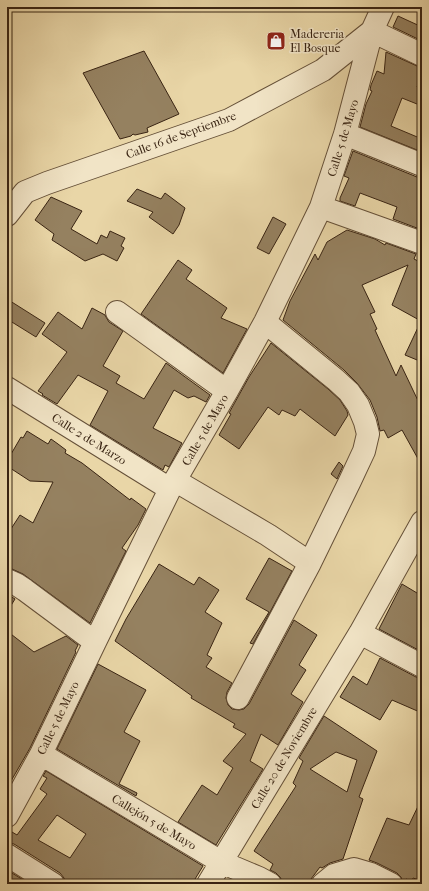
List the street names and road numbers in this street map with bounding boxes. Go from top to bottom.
street label: Calle 5 de Mayo [325,98,361,178]
street label: Calle 16 de Septiembre [124,108,238,161]
street label: Calle 5 de Mayo [179,392,231,468]
street label: Calle 2 de Marzo [49,410,129,468]
street label: Calle 5 de Mayo [34,679,82,757]
street label: Calle 20 de Noviembre [248,704,320,811]
street label: Callejón 5 de Mayo [109,791,199,853]

